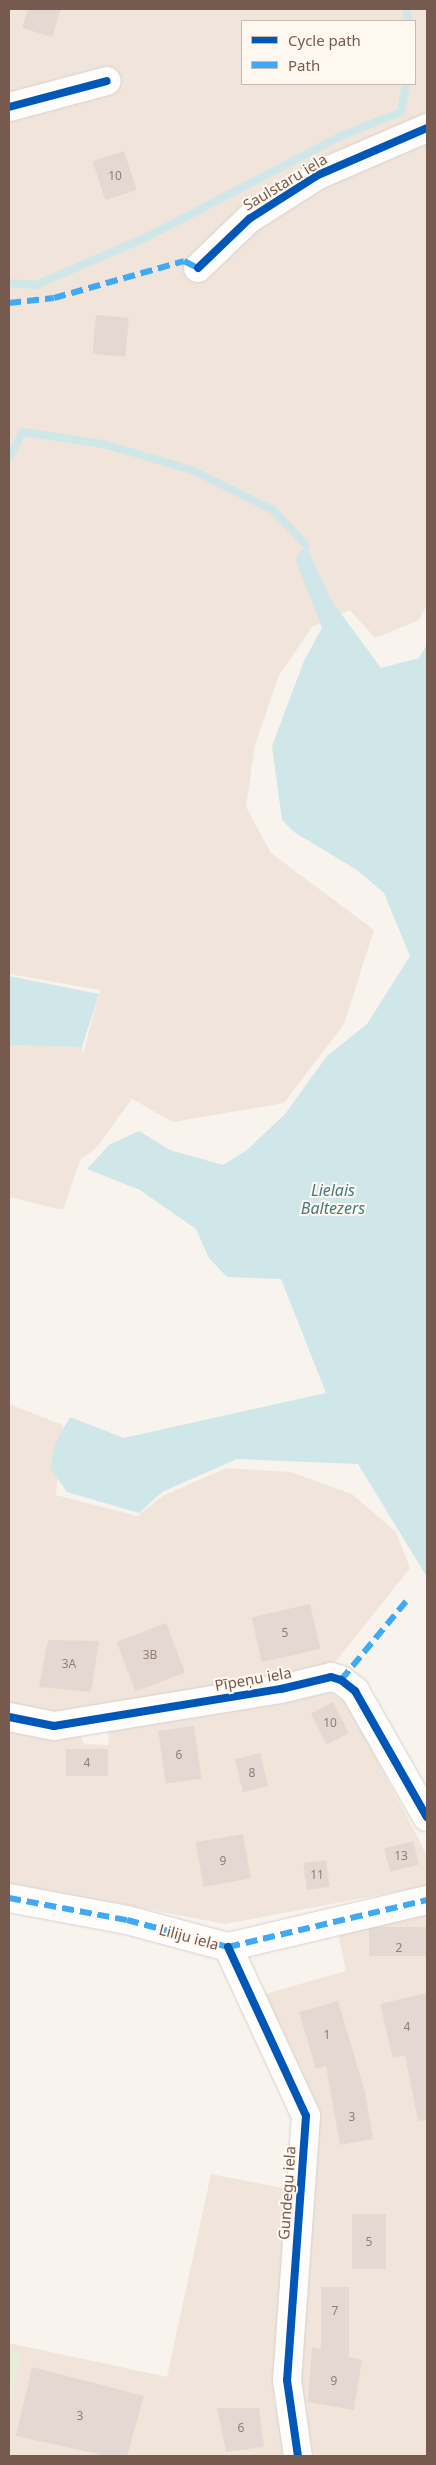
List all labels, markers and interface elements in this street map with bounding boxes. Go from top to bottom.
legend [241,20,416,85]
text: Cycle path [288,30,361,50]
text: Path [288,55,320,75]
street label: Saulstaru iela [240,150,330,214]
house number: 10 [108,169,122,183]
water label: Lielais Baltezers [301,1180,365,1218]
house number: 5 [282,1626,288,1640]
house number: 3B [143,1648,157,1662]
house number: 3A [62,1657,76,1671]
street label: Pīpeņu iela [213,1663,293,1695]
house number: 10 [323,1716,337,1730]
house number: 6 [176,1748,182,1762]
house number: 4 [84,1756,90,1770]
house number: 8 [249,1766,255,1780]
house number: 13 [394,1849,408,1863]
house number: 9 [220,1854,226,1868]
house number: 11 [310,1868,324,1882]
street label: Liliju iela [157,1920,221,1954]
house number: 2 [396,1941,402,1955]
house number: 4 [404,2020,410,2034]
house number: 1 [324,2028,330,2042]
house number: 3 [349,2110,355,2124]
street label: Gundegu iela [275,2145,299,2241]
house number: 5 [366,2235,372,2249]
house number: 7 [332,2304,338,2318]
house number: 9 [331,2374,337,2388]
house number: 3 [77,2409,83,2423]
house number: 6 [238,2421,244,2435]

